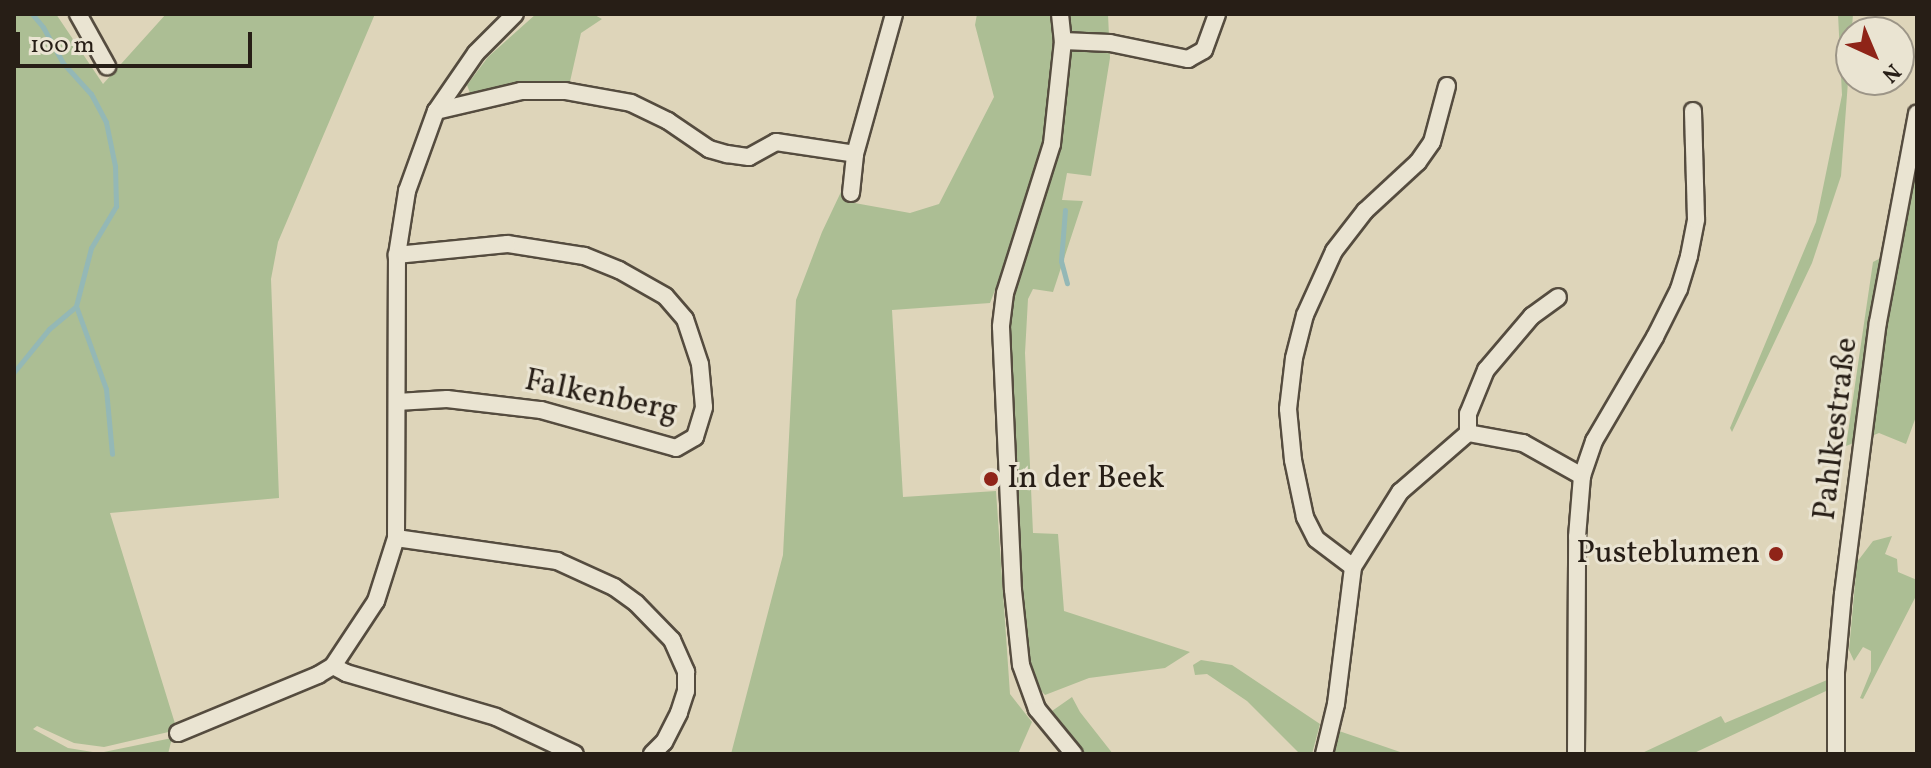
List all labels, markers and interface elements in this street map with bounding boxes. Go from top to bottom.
scale bar [20,16,256,66]
north arrow [1835,16,1915,96]
text: 100 m [30,29,95,63]
text: N [1874,55,1907,89]
street label: Pahlkestraße [1807,335,1867,523]
street label: Falkenberg [521,362,681,432]
place label: In der Beek [1007,460,1165,498]
marker: In der Beek [982,470,1000,488]
place label: Pusteblumen [1576,535,1760,573]
marker: Pusteblumen [1767,545,1785,563]

